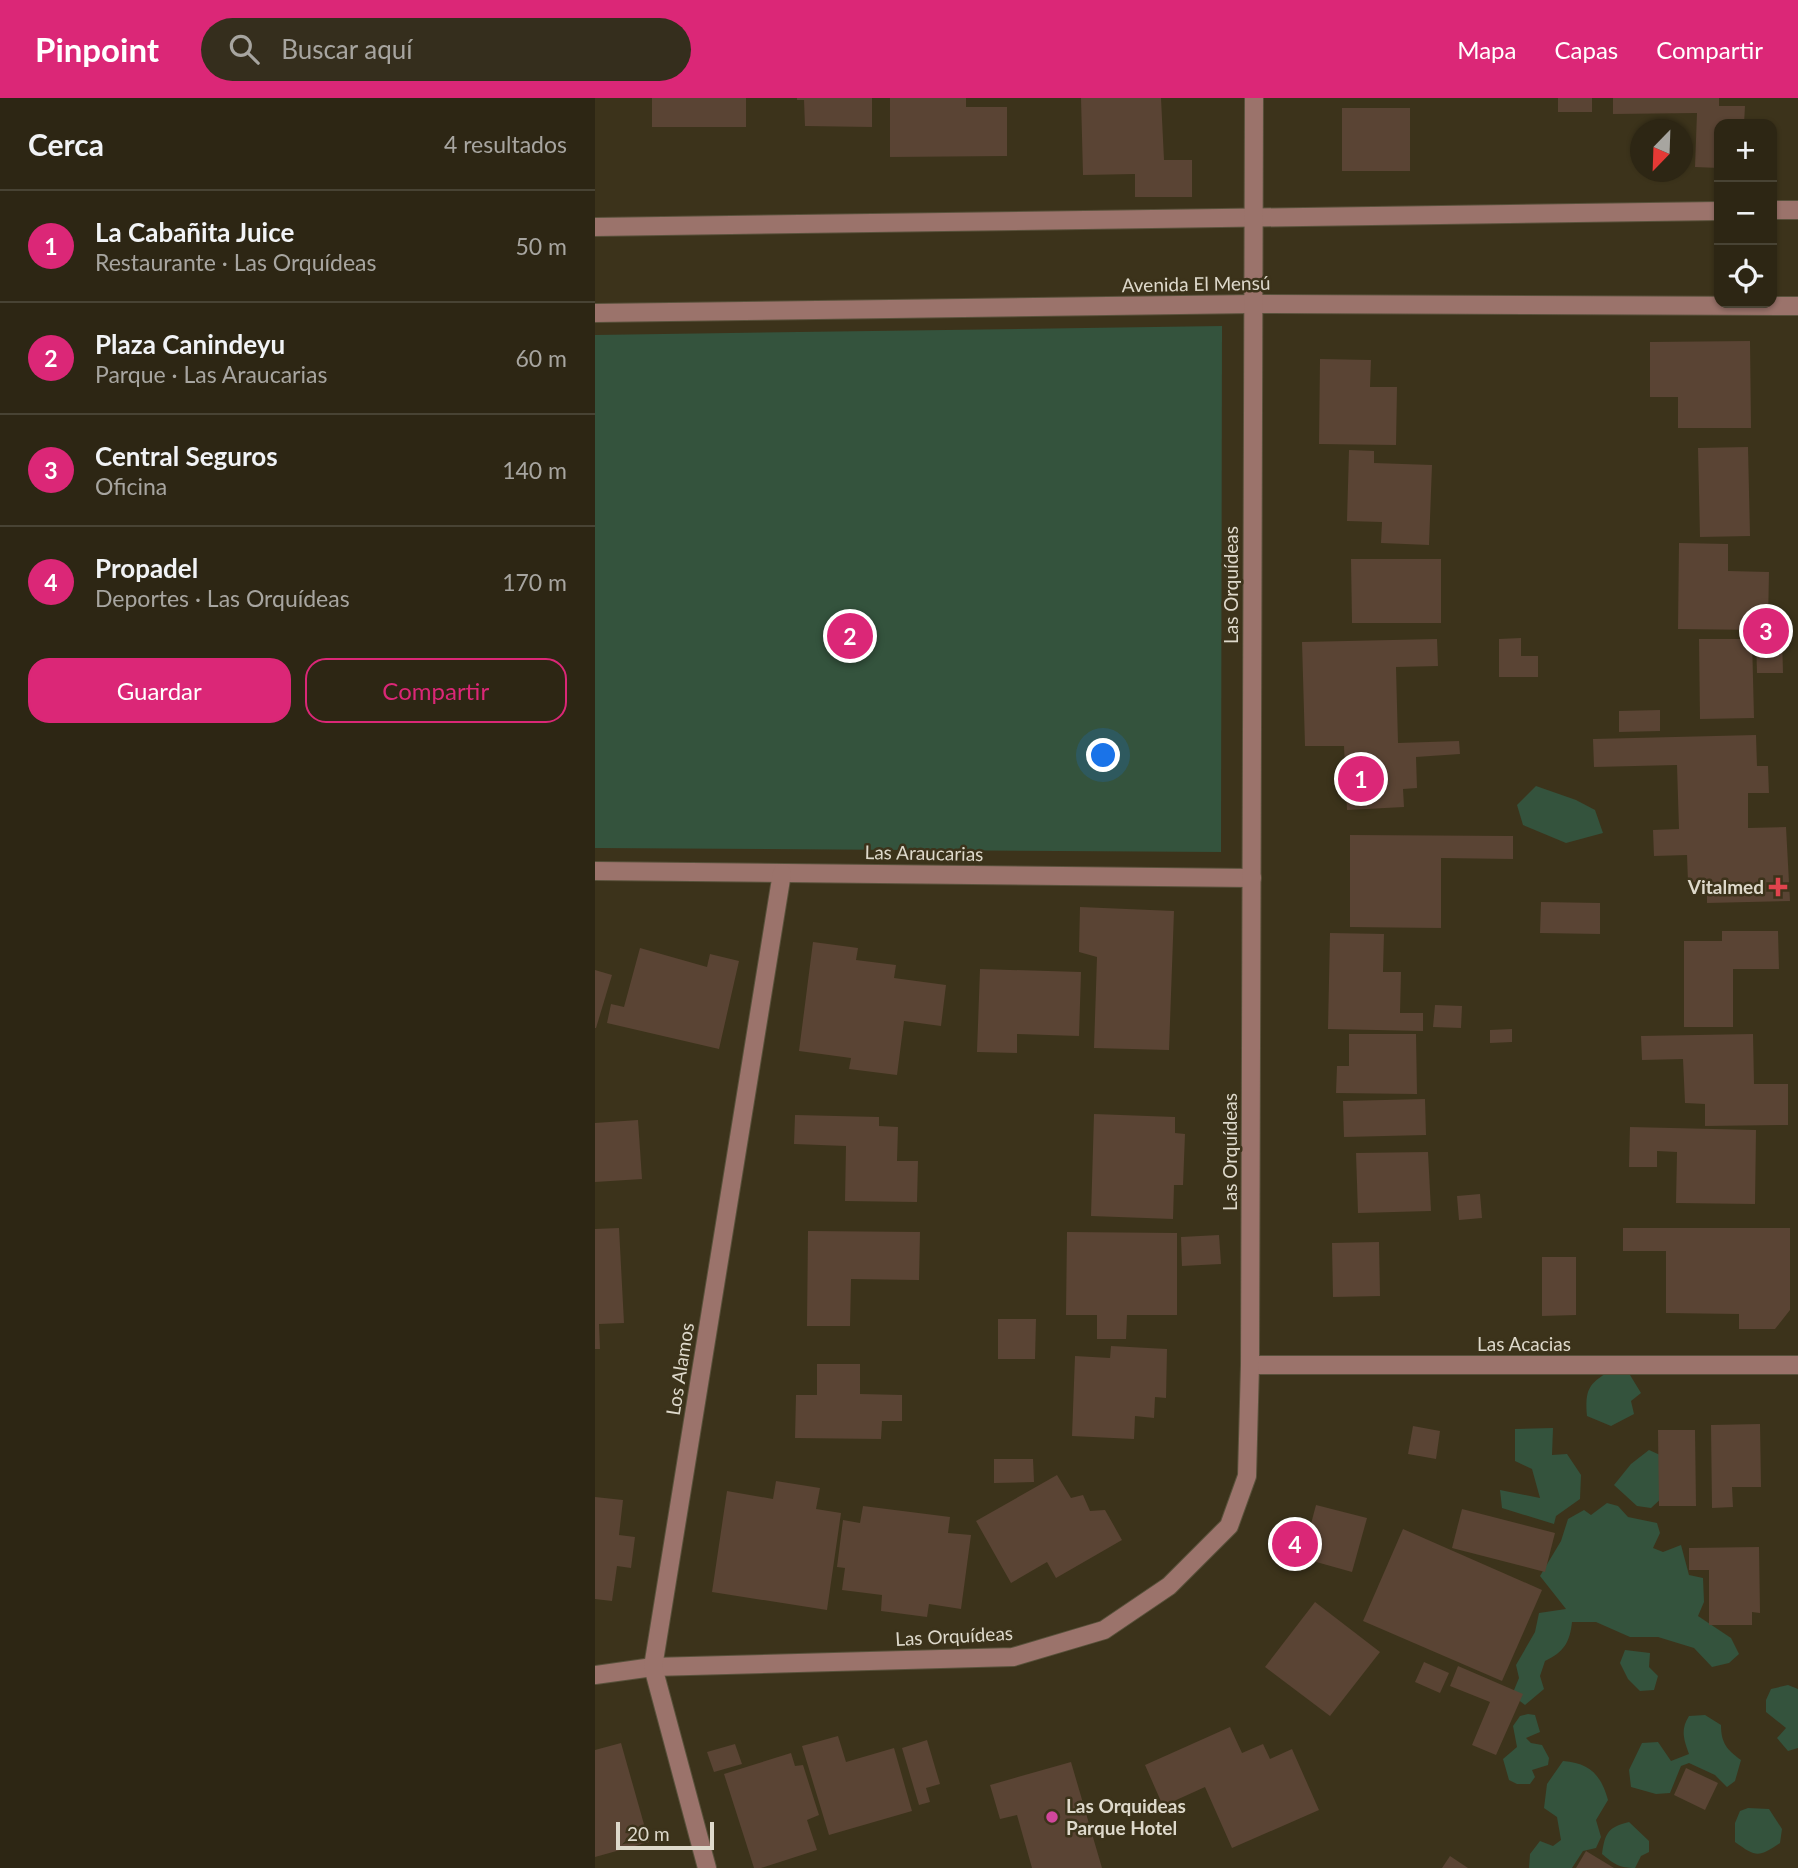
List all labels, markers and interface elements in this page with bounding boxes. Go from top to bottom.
search box [201,18,691,81]
text: Pinpoint [35,29,159,69]
icon: search [225,30,263,68]
text: Buscar aquí [281,33,413,65]
text: Mapa [1457,35,1516,64]
text: Capas [1554,35,1618,64]
text: Compartir [1656,35,1763,64]
north arrow [1630,119,1693,182]
map controls [1714,119,1777,308]
button: + [1714,119,1777,182]
text: Cerca [28,126,104,162]
text: 4 resultados [444,130,567,158]
button: − [1714,182,1777,245]
text: La Cabañita Juice [95,216,294,248]
text: 1 [44,232,58,260]
text: 50 m [516,232,567,260]
button: locate [1714,245,1777,308]
text: Restaurante · Las Orquídeas [95,248,376,276]
street label: Avenida El Mensú [1121,271,1271,296]
text: Plaza Canindeyu [95,328,285,360]
text: 2 [44,344,58,372]
text: 60 m [516,344,567,372]
text: Parque · Las Araucarias [95,360,327,388]
text: Central Seguros [95,440,278,472]
text: 3 [44,456,58,484]
text: 140 m [502,456,567,484]
text: Oficina [95,472,167,500]
street label: Las Orquídeas [1219,526,1242,644]
text: Propadel [95,552,198,584]
text: 4 [44,568,58,596]
text: 170 m [502,568,567,596]
text: Deportes · Las Orquídeas [95,584,350,612]
pin: 3 [1743,605,1789,657]
pin: 2 [827,610,873,662]
button: Guardar [28,658,291,723]
button: Compartir [305,658,567,723]
your location [1086,738,1120,772]
pin: 1 [1338,753,1384,805]
street label: Las Araucarias [864,840,984,865]
place label: Vitalmed [1687,875,1764,898]
marker: Vitalmed [1770,879,1786,895]
street label: Las Orquídeas [1218,1093,1241,1211]
street label: Los Alamos [661,1321,698,1417]
street label: Las Acacias [1477,1332,1571,1355]
pin: 4 [1272,1518,1318,1570]
street label: Las Orquídeas [894,1621,1013,1650]
place label: Las Orquideas Parque Hotel [1066,1794,1186,1839]
marker: Las Orquideas Parque Hotel [1044,1809,1060,1825]
scale bar [616,1819,714,1851]
text: 20 m [627,1822,670,1845]

